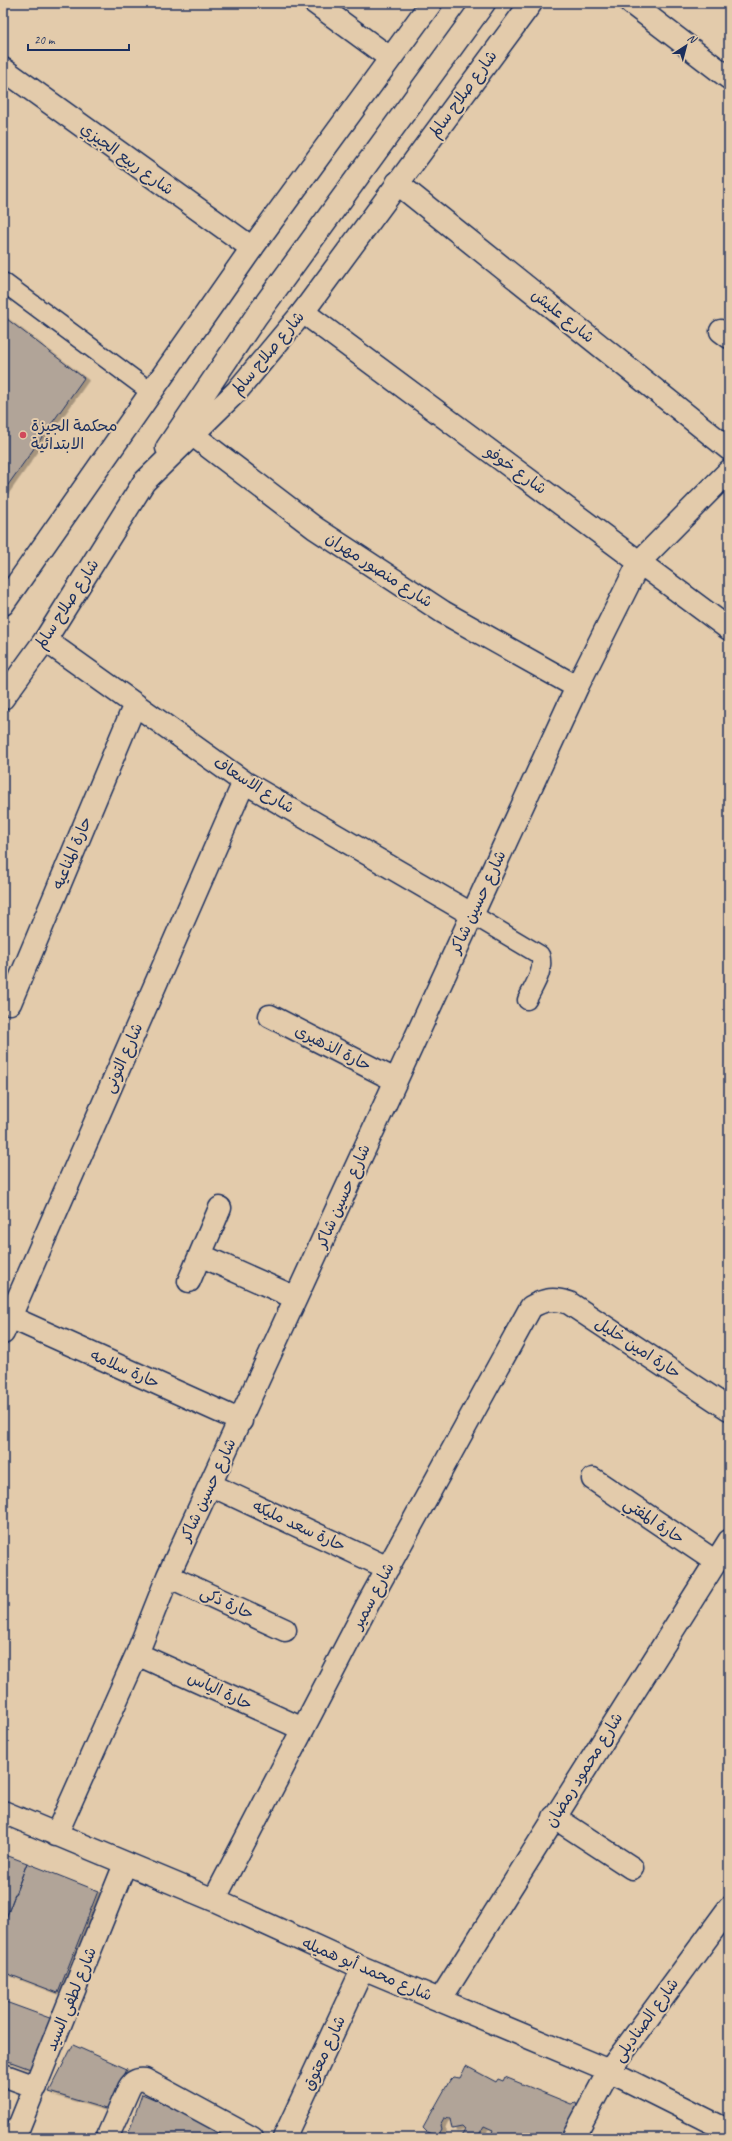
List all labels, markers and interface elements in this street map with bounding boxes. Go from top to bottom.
scale bar [28,26,129,52]
north arrow [666,26,706,66]
text: N [685,30,701,47]
text: 20 m [34,32,56,48]
street label: شارع صلاح سالم [425,46,503,143]
street label: شارع ربيع الجيزي [76,118,178,200]
street label: شارع عليش [527,284,599,348]
street label: شارع صلاح سالم [227,307,310,400]
place label: محكمة الجيزة الابتدائية [31,416,118,454]
marker: محكمة الجيزة الابتدائية [18,430,28,440]
street label: شارع خوفو [480,440,551,500]
street label: شارع منصور مهران [321,528,436,613]
street label: شارع صلاح سالم [30,555,105,654]
street label: شارع الاسعاف [209,752,298,819]
street label: حارة المناعيه [48,814,96,892]
street label: شارع حسين شاكر [445,847,512,959]
street label: شارع التونى [99,1020,148,1097]
street label: حارة الذهيرى [292,1020,374,1076]
street label: شارع حسين شاكر [310,1141,376,1253]
street label: حارة امين خليل [591,1313,685,1383]
street label: حارة سلامه [87,1345,163,1393]
street label: شارع حسين شاكر [175,1435,242,1547]
street label: حارة المفتي [618,1493,688,1552]
street label: حارة سعد مليكه [249,1496,349,1556]
street label: شارع سمير [346,1559,400,1635]
street label: حارة ذكى [197,1582,257,1624]
street label: حارة الياس [184,1667,256,1715]
street label: شارع محمود رمضان [541,1709,628,1832]
street label: شارع محمد أبو هميله [298,1932,435,2006]
street label: شارع لطفي السيد [41,1944,105,2055]
street label: شارع الصناديلى [609,1974,684,2067]
street label: شارع معتوق [298,2012,351,2094]

